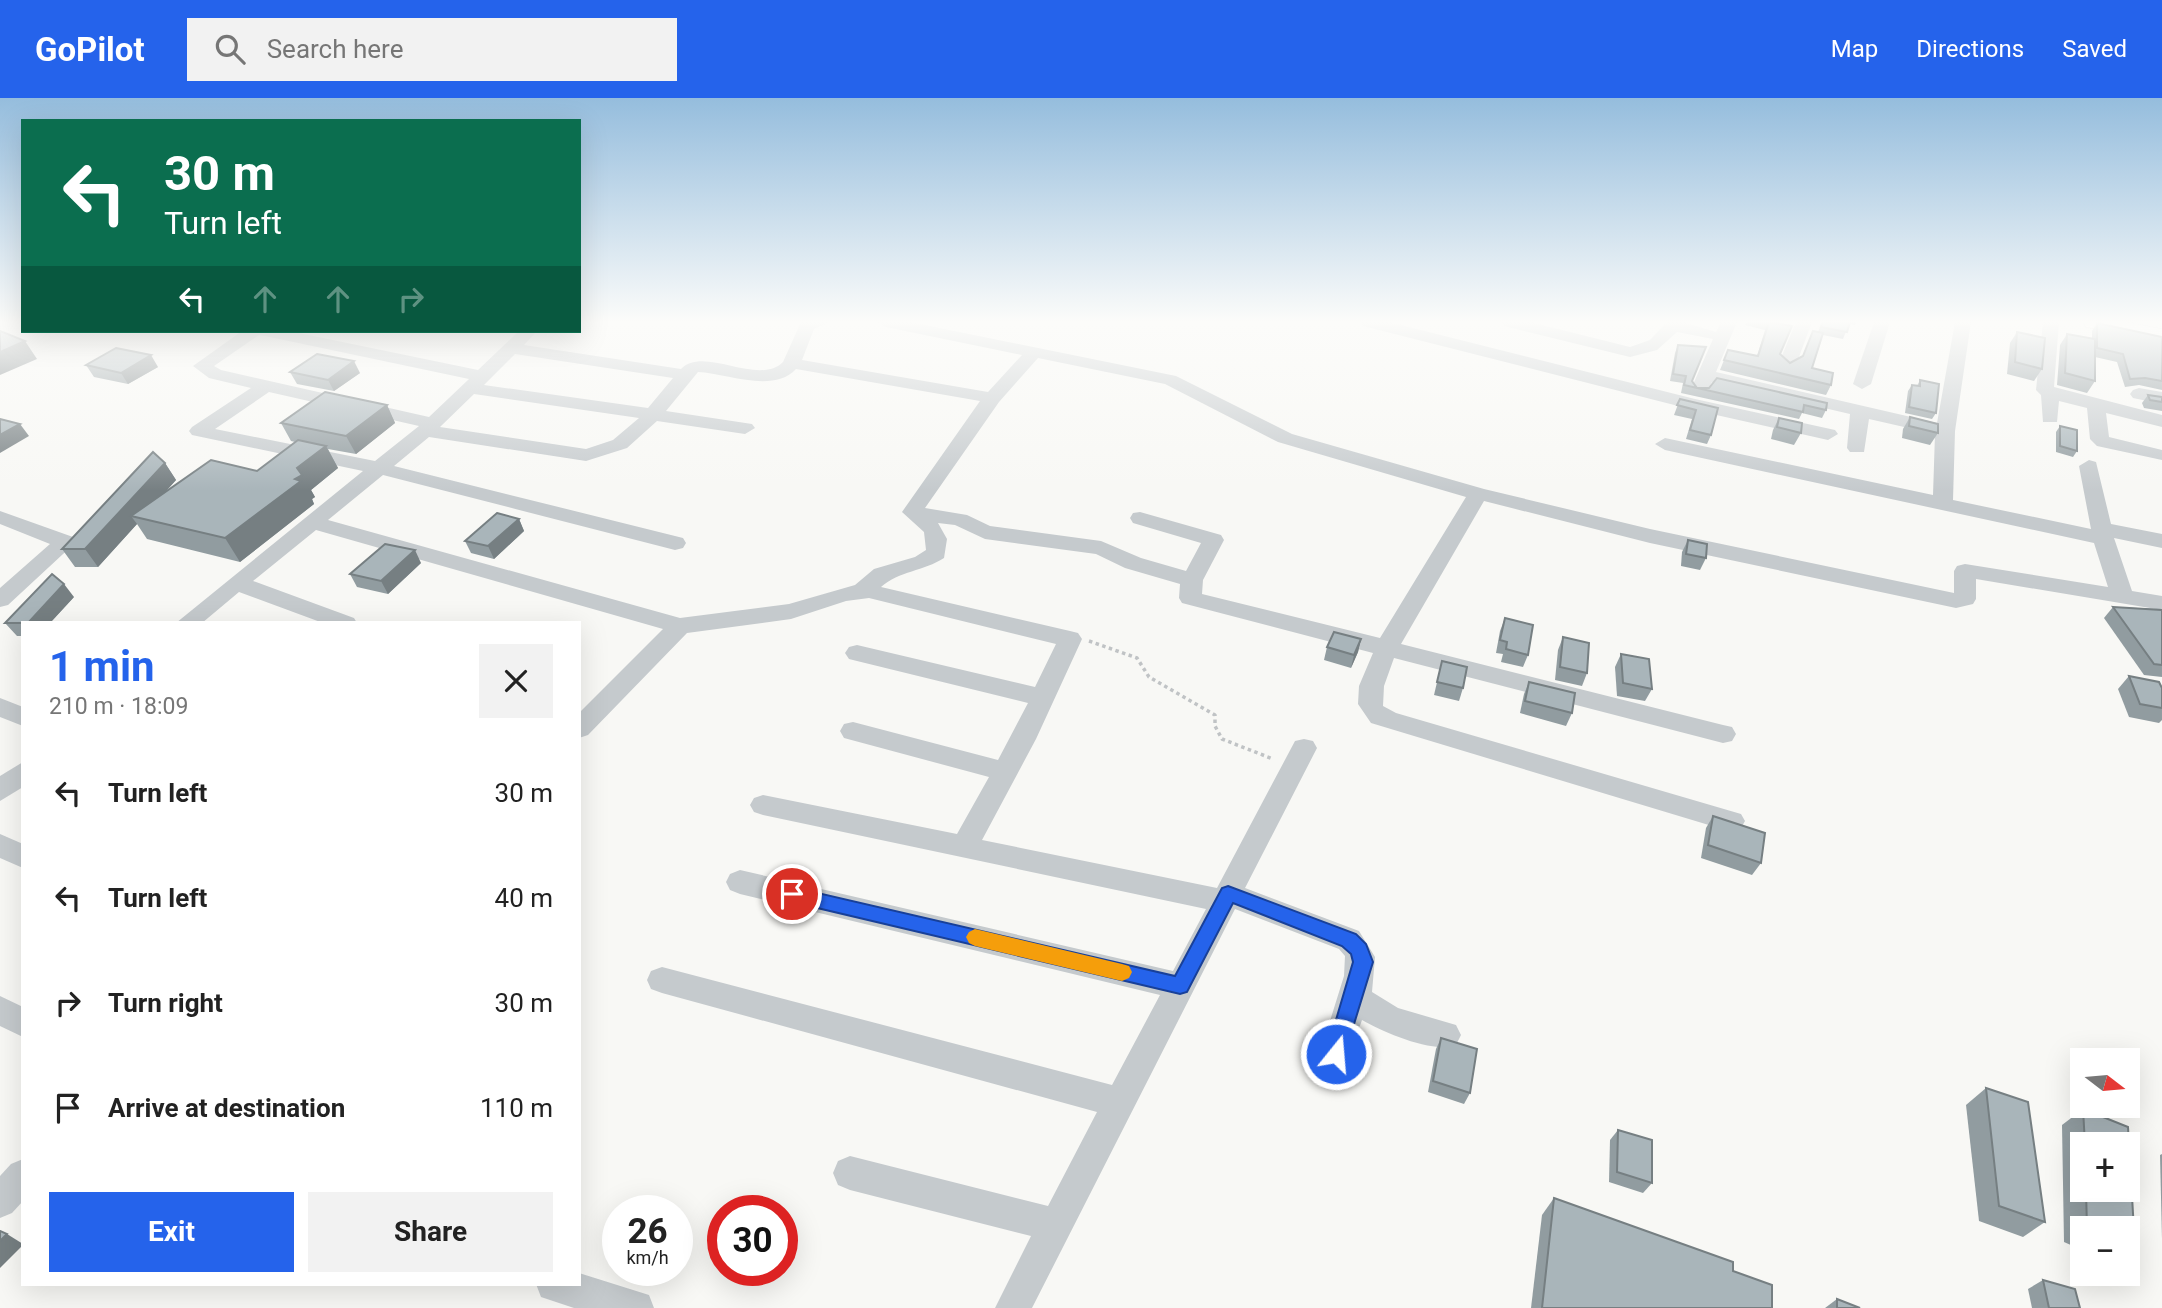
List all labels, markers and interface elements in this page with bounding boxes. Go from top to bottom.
search box [187,18,677,81]
text: GoPilot [35,30,145,69]
icon: search [211,30,249,68]
text: Search here [267,34,403,64]
text: Map [1831,35,1878,63]
text: Directions [1916,35,2024,63]
text: Saved [2062,35,2127,63]
text: 30 m [164,145,275,202]
icon: left [49,147,140,238]
text: Turn left [164,204,282,242]
icon: left [173,280,211,318]
icon: ahead [246,280,284,318]
icon: ahead [319,280,357,318]
icon: right [392,280,430,318]
text: 1 min [49,642,155,691]
button: close [479,644,553,718]
text: 210 m · 18:09 [49,693,188,720]
icon: left [49,774,87,812]
text: Turn left [108,778,207,808]
text: 30 m [495,778,553,808]
pin [762,864,822,924]
icon: arrive [773,875,811,913]
icon: left [49,879,87,917]
text: Turn left [108,883,207,913]
text: 40 m [495,883,553,913]
icon: right [49,984,87,1022]
text: Turn right [108,988,223,1018]
text: 30 m [495,988,553,1018]
position arrow [1299,1017,1373,1091]
north arrow [2070,1048,2140,1118]
map controls [2070,1048,2140,1286]
icon: arrive [49,1089,87,1127]
text: Arrive at destination [108,1093,345,1123]
text: 110 m [480,1093,553,1123]
button: + [2070,1132,2140,1202]
button: Exit [49,1192,294,1272]
button: Share [308,1192,553,1272]
speed limit sign: 30 [707,1195,798,1286]
text: 26 [627,1211,668,1252]
button: − [2070,1216,2140,1286]
text: km/h [626,1247,669,1268]

